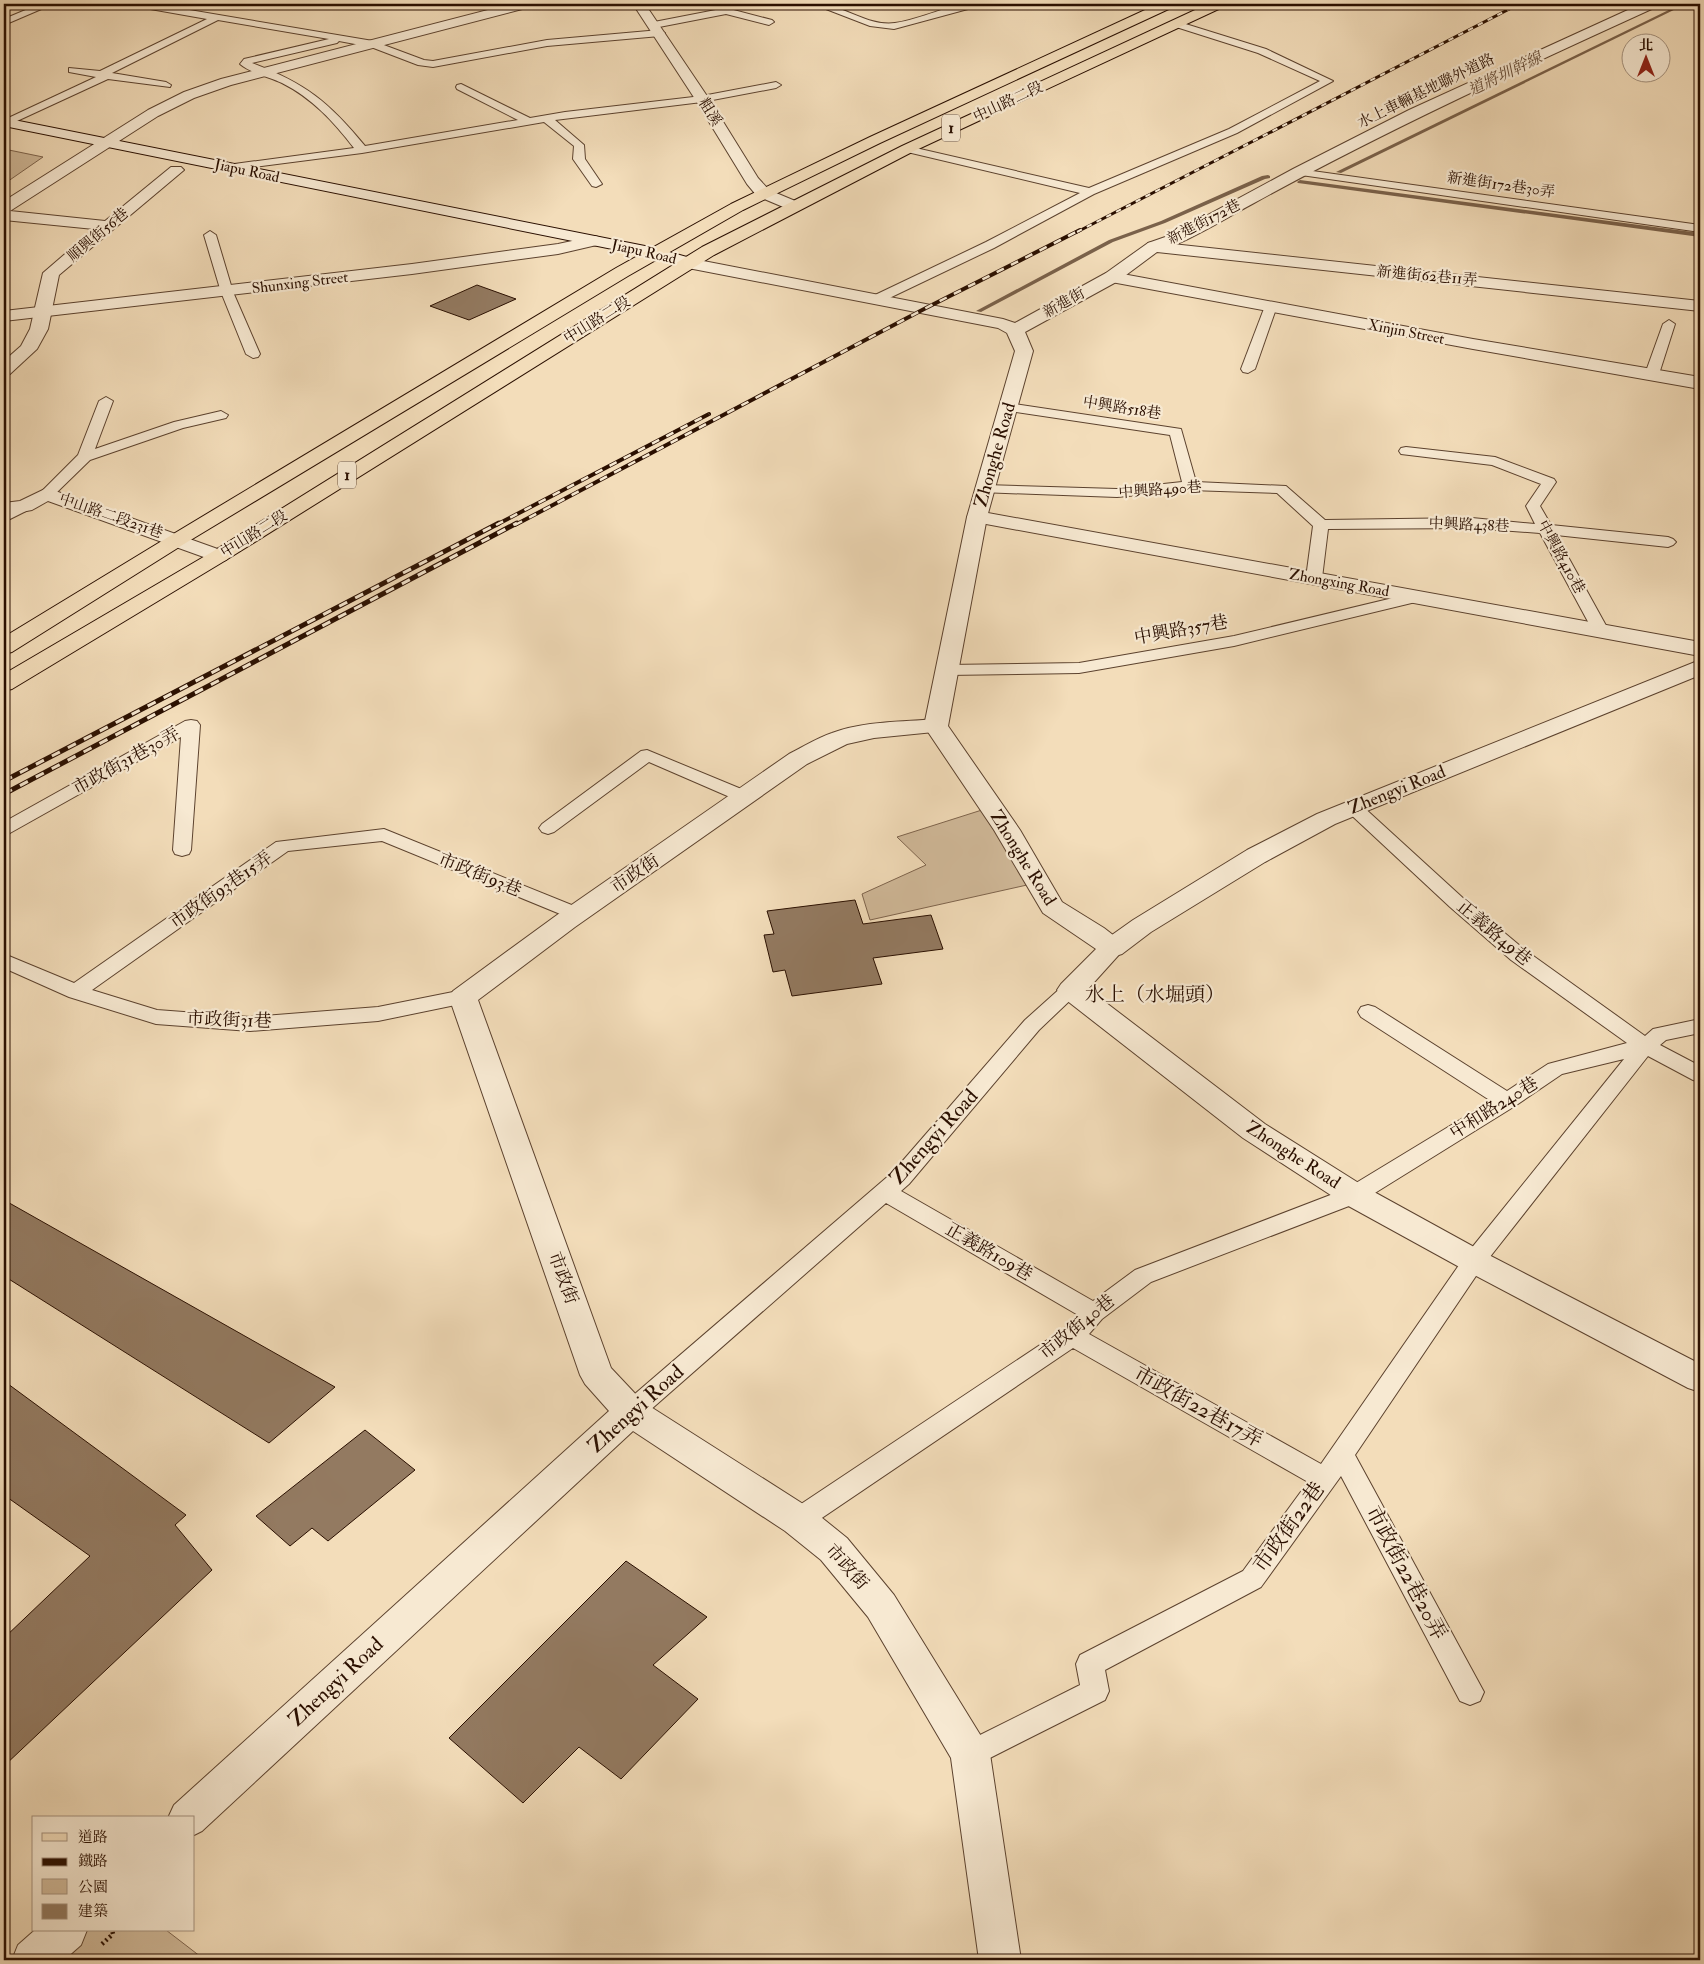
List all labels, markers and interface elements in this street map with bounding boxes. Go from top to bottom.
north arrow [1622,32,1672,82]
text: 北 [1639,37,1653,54]
water label: 道將圳幹線 [1465,47,1547,101]
street label: 水上車輛基地聯外道路 [1354,50,1498,132]
street label: 中山路二段 [970,78,1046,126]
street label: 粗溪 [694,94,726,130]
road number: 1 [942,115,960,142]
street label: Jiapu Road [212,155,282,188]
street label: 新進街172巷30弄 [1446,168,1556,202]
street label: 新進街172巷 [1164,195,1244,249]
street label: 順興街56巷 [64,204,132,266]
street label: Jiapu Road [609,235,679,270]
street label: 新進街62巷11弄 [1376,262,1478,290]
street label: Shunxing Street [251,268,349,298]
street label: 新進街 [1040,284,1088,322]
street label: 中山路二段 [560,292,634,348]
street label: Xinjin Street [1366,315,1446,349]
street label: 中興路518巷 [1082,392,1162,424]
street label: Zhonghe Road [969,400,1021,510]
road number: 1 [338,462,356,488]
street label: 中興路490巷 [1118,478,1202,502]
street label: 中山路二段231巷 [57,489,165,543]
street label: 中山路二段 [217,506,291,562]
street label: 中興路438巷 [1428,514,1510,536]
street label: 中興路410巷 [1533,517,1589,597]
street label: Zhongxing Road [1287,565,1391,601]
street label: 中興路357巷 [1132,610,1230,650]
street label: 市政街31巷30弄 [68,722,184,800]
street label: Zhengyi Road [1345,760,1449,820]
street label: Zhonghe Road [985,806,1061,910]
street label: 市政街93巷15弄 [165,846,277,934]
street label: 市政街93巷 [435,848,525,902]
street label: 市政街 [606,849,664,899]
street label: 正義路49巷 [1452,895,1536,971]
district label: 水上（水堀頭） [1085,982,1225,1007]
street label: 市政街31巷 [186,1007,272,1033]
street label: 中和路240巷 [1445,1072,1543,1144]
street label: Zhengyi Road [884,1083,985,1191]
street label: Zhonghe Road [1241,1116,1345,1194]
street label: 正義路109巷 [941,1218,1037,1286]
street label: 市政街 [543,1249,583,1307]
street label: 市政街40巷 [1034,1289,1120,1365]
street label: Zhengyi Road [582,1358,690,1459]
street label: 市政街22巷17弄 [1129,1360,1267,1454]
street label: 市政街22巷 [1247,1476,1331,1578]
street label: 市政街22巷20弄 [1359,1501,1453,1645]
street label: 市政街 [820,1539,874,1595]
street label: Zhengyi Road [283,1631,390,1733]
legend [32,1816,195,1932]
text: 道路 [78,1828,108,1847]
text: 鐵路 [78,1852,108,1871]
text: 公園 [78,1878,108,1897]
text: 建築 [78,1902,108,1921]

